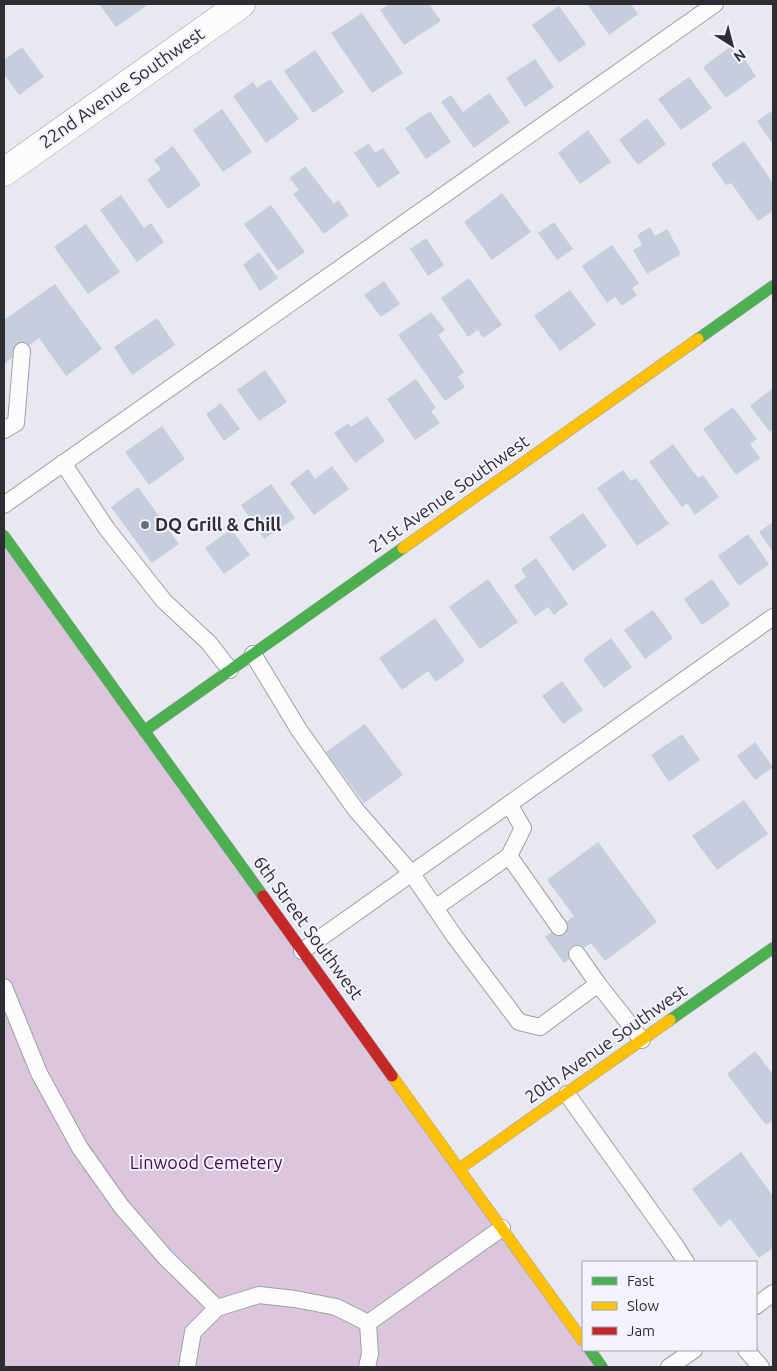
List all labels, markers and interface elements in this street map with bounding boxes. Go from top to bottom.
north arrow [707,20,757,70]
street label: 22nd Avenue Southwest [35,23,208,152]
text: N [731,46,749,65]
street label: 21st Avenue Southwest [365,430,532,556]
place label: DQ Grill & Chill [155,514,282,534]
marker: DQ Grill & Chill [139,519,151,531]
street label: 6th Street Southwest [250,852,368,1003]
street label: 20th Avenue Southwest [521,980,690,1107]
park label: Linwood Cemetery [130,1152,283,1172]
legend [582,1261,757,1351]
text: Fast [627,1272,655,1289]
text: Slow [627,1297,660,1314]
text: Jam [627,1322,655,1339]

